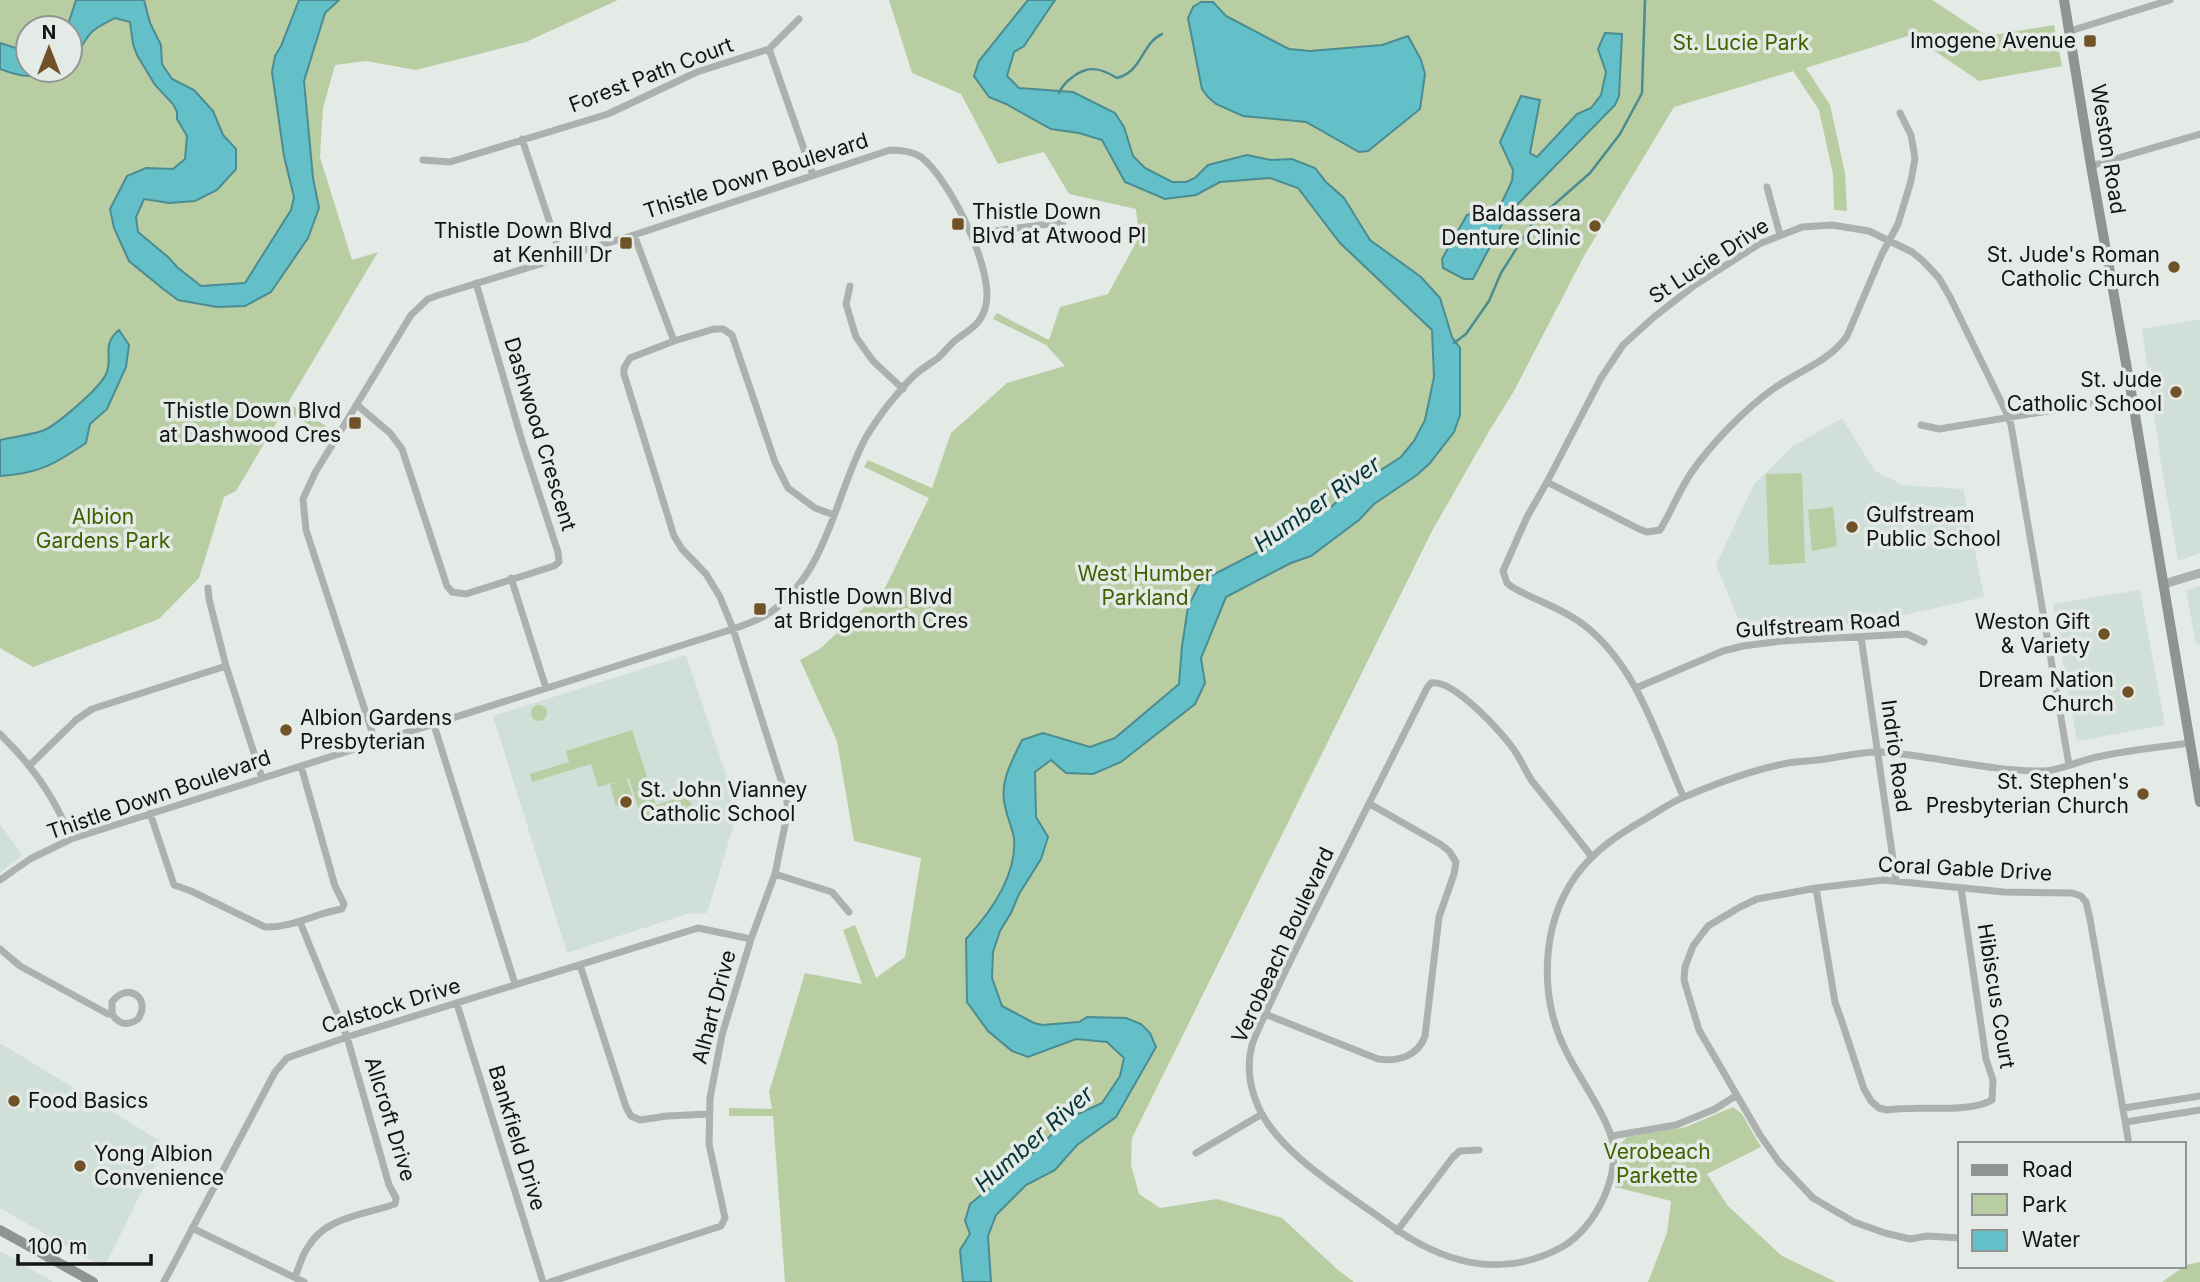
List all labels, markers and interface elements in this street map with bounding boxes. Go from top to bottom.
north arrow [14,14,84,84]
text: N [42,21,56,44]
place label: Imogene Avenue [1910,28,2076,53]
park label: St. Lucie Park [1673,30,1810,55]
street label: Forest Path Court [565,32,736,117]
marker: Imogene Avenue [2082,33,2098,49]
street label: Weston Road [2086,82,2131,216]
street label: Thistle Down Boulevard [640,127,871,224]
place label: Thistle Down Blvd at Atwood Pl [972,199,1146,248]
place label: Baldassera Denture Clinic [1441,201,1581,250]
street label: St Lucie Drive [1644,213,1773,309]
marker: Thistle Down Blvd at Atwood Pl [950,216,966,232]
place label: Thistle Down Blvd at Kenhill Dr [434,218,612,267]
marker: Baldassera Denture Clinic [1587,218,1603,234]
marker: Thistle Down Blvd at Kenhill Dr [618,235,634,251]
place label: St. Jude's Roman Catholic Church [1987,242,2160,291]
marker: St. Jude's Roman Catholic Church [2166,259,2182,275]
street label: Dashwood Crescent [499,334,582,534]
place label: St. Jude Catholic School [2007,367,2162,416]
marker: St. Jude Catholic School [2168,384,2184,400]
place label: Thistle Down Blvd at Dashwood Cres [159,398,341,447]
marker: Thistle Down Blvd at Dashwood Cres [347,415,363,431]
water label: Humber River [1248,449,1387,558]
place label: Gulfstream Public School [1866,502,2001,551]
park label: Albion Gardens Park [36,504,171,553]
marker: Gulfstream Public School [1844,519,1860,535]
park label: West Humber Parkland [1077,561,1213,610]
place label: Thistle Down Blvd at Bridgenorth Cres [774,584,968,633]
marker: Thistle Down Blvd at Bridgenorth Cres [752,601,768,617]
street label: Gulfstream Road [1735,606,1901,643]
place label: Weston Gift & Variety [1975,609,2090,658]
marker: Weston Gift & Variety [2096,626,2112,642]
place label: Dream Nation Church [1978,667,2114,716]
marker: Dream Nation Church [2120,684,2136,700]
street label: Indrio Road [1876,698,1917,814]
place label: Albion Gardens Presbyterian [300,705,452,754]
marker: Albion Gardens Presbyterian [278,722,294,738]
street label: Thistle Down Boulevard [44,745,274,845]
place label: St. Stephen's Presbyterian Church [1926,769,2129,818]
place label: St. John Vianney Catholic School [640,777,808,826]
marker: St. Stephen's Presbyterian Church [2135,786,2151,802]
marker: St. John Vianney Catholic School [618,794,634,810]
street label: Verobeach Boulevard [1226,843,1339,1047]
street label: Coral Gable Drive [1877,851,2053,886]
street label: Hibiscus Court [1973,922,2020,1070]
street label: Alhart Drive [686,947,741,1067]
street label: Calstock Drive [318,973,463,1039]
street label: Allcroft Drive [360,1054,421,1184]
street label: Bankfield Drive [484,1062,551,1213]
water label: Humber River [969,1079,1100,1198]
place label: Food Basics [28,1088,148,1113]
marker: Food Basics [6,1093,22,1109]
park label: Verobeach Parkette [1603,1139,1711,1188]
place label: Yong Albion Convenience [94,1141,224,1190]
legend [1958,1142,2186,1268]
text: Road [2022,1157,2073,1182]
marker: Yong Albion Convenience [72,1158,88,1174]
text: Park [2022,1192,2067,1217]
scale bar [18,1222,150,1266]
text: Water [2022,1227,2080,1252]
text: 100 m [28,1234,87,1259]

